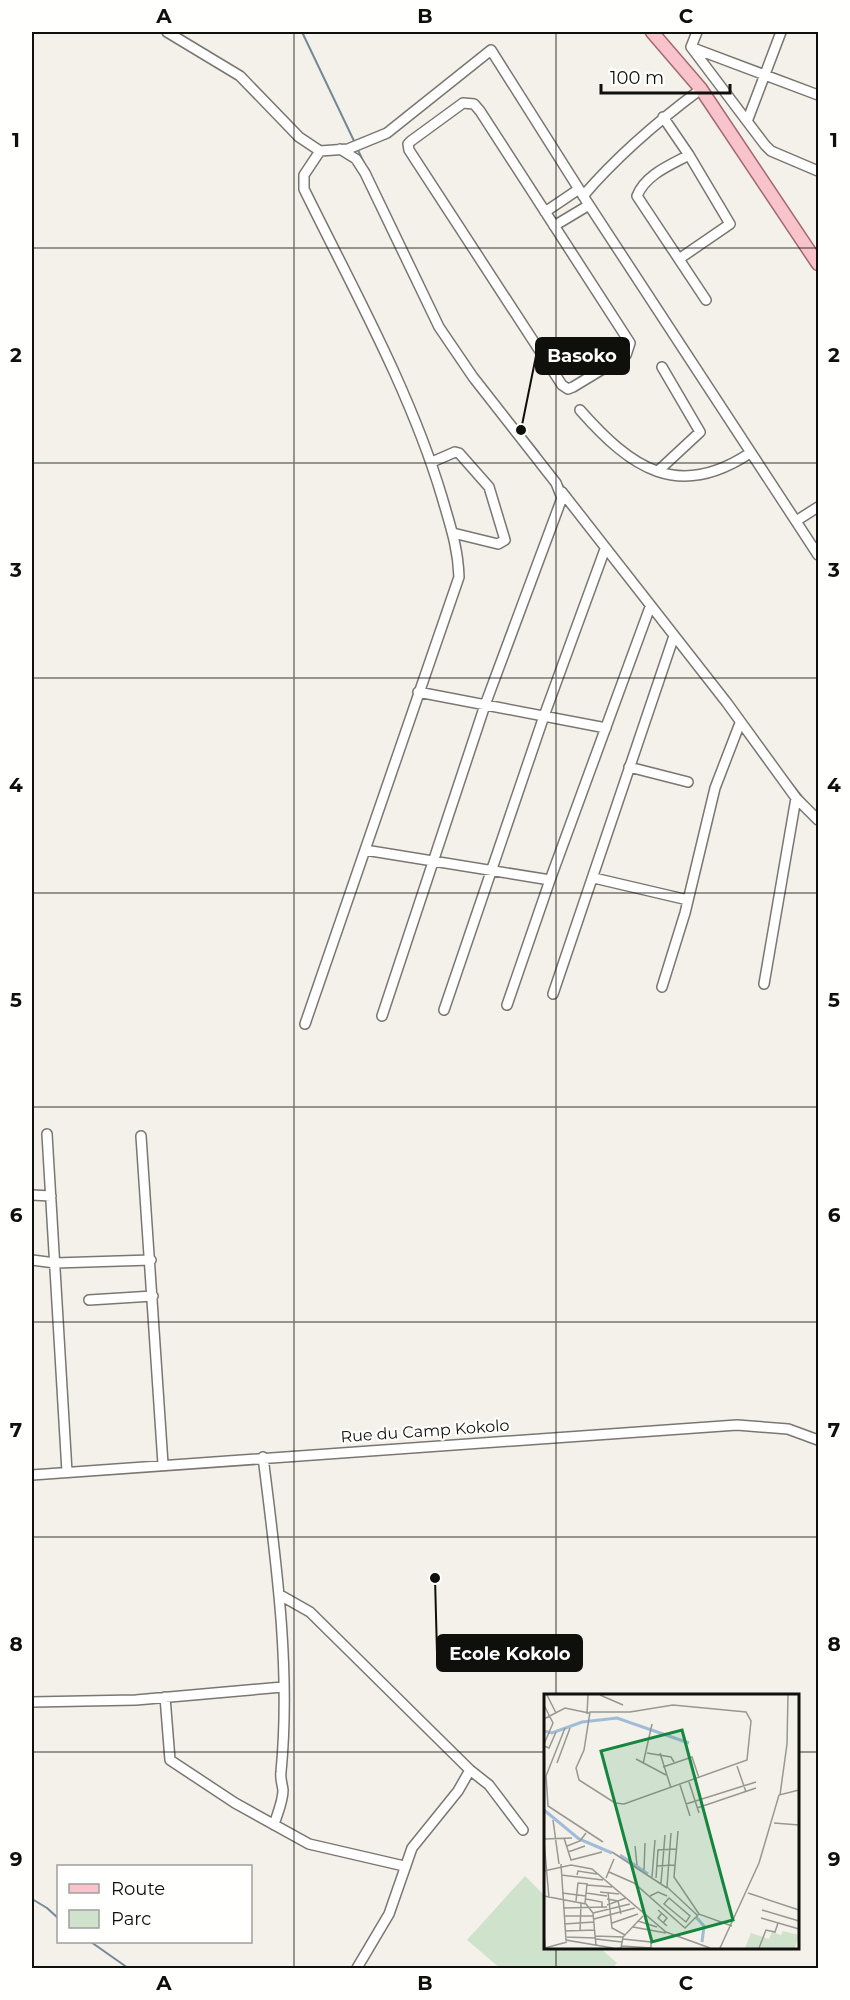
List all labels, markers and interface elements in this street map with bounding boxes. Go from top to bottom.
text: A [155,4,172,28]
text: B [417,4,433,28]
text: C [679,4,694,28]
scale bar [601,57,730,95]
text: 100 m [610,67,664,89]
text: 1 [12,128,20,152]
text: 1 [830,128,838,152]
callout: Basoko [536,338,629,374]
text: 2 [10,343,22,367]
text: 2 [828,343,840,367]
text: Basoko [547,345,617,367]
text: 3 [9,558,22,582]
text: 3 [827,558,840,582]
text: 4 [9,773,23,797]
text: 4 [827,773,841,797]
text: 5 [10,988,22,1012]
text: 5 [828,988,840,1012]
text: 6 [10,1203,23,1227]
text: 6 [828,1203,841,1227]
street label: Rue du Camp Kokolo [340,1416,510,1446]
text: 7 [10,1418,22,1442]
text: 7 [828,1418,840,1442]
text: 8 [9,1632,23,1656]
text: 8 [827,1632,841,1656]
callout: Ecole Kokolo [437,1635,582,1671]
text: Ecole Kokolo [449,1643,571,1665]
inset map [544,1694,799,1949]
text: 9 [10,1847,22,1871]
text: 9 [828,1847,840,1871]
legend [57,1865,252,1943]
text: Route [111,1878,165,1900]
text: Parc [111,1908,151,1930]
text: A [155,1971,172,1995]
text: B [417,1971,433,1995]
text: C [679,1971,694,1995]

